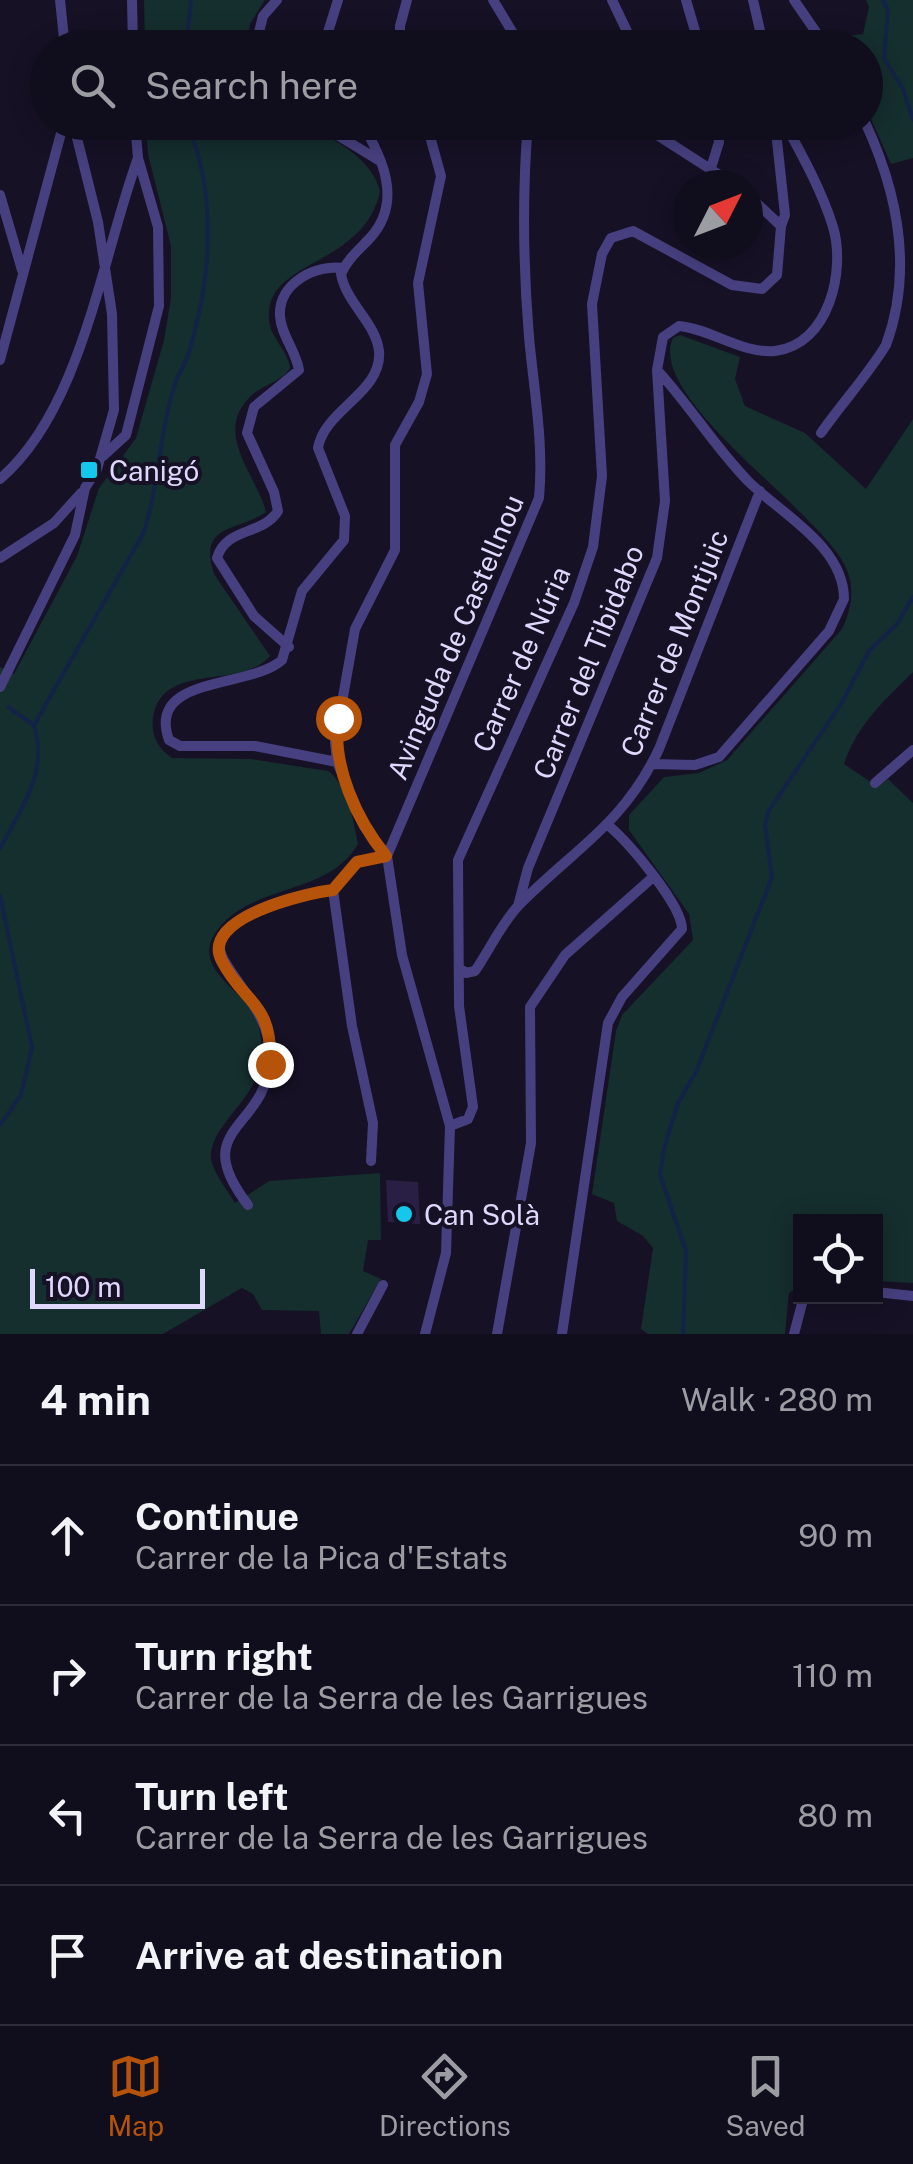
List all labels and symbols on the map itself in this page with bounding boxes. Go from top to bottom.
north arrow [673,170,763,260]
place label: Canigó [109,454,199,487]
marker: Canigó [78,459,100,481]
street label: Avinguda de Castellnou [380,490,530,784]
street label: Carrer de Montjuic [613,525,735,761]
street label: Carrer del Tibidabo [526,540,650,784]
street label: Carrer de Núria [465,561,577,757]
route start [316,696,362,742]
route end [248,1042,294,1088]
place label: Can Solà [424,1198,540,1231]
marker: Can Solà [393,1203,415,1225]
scale bar [30,1264,205,1308]

